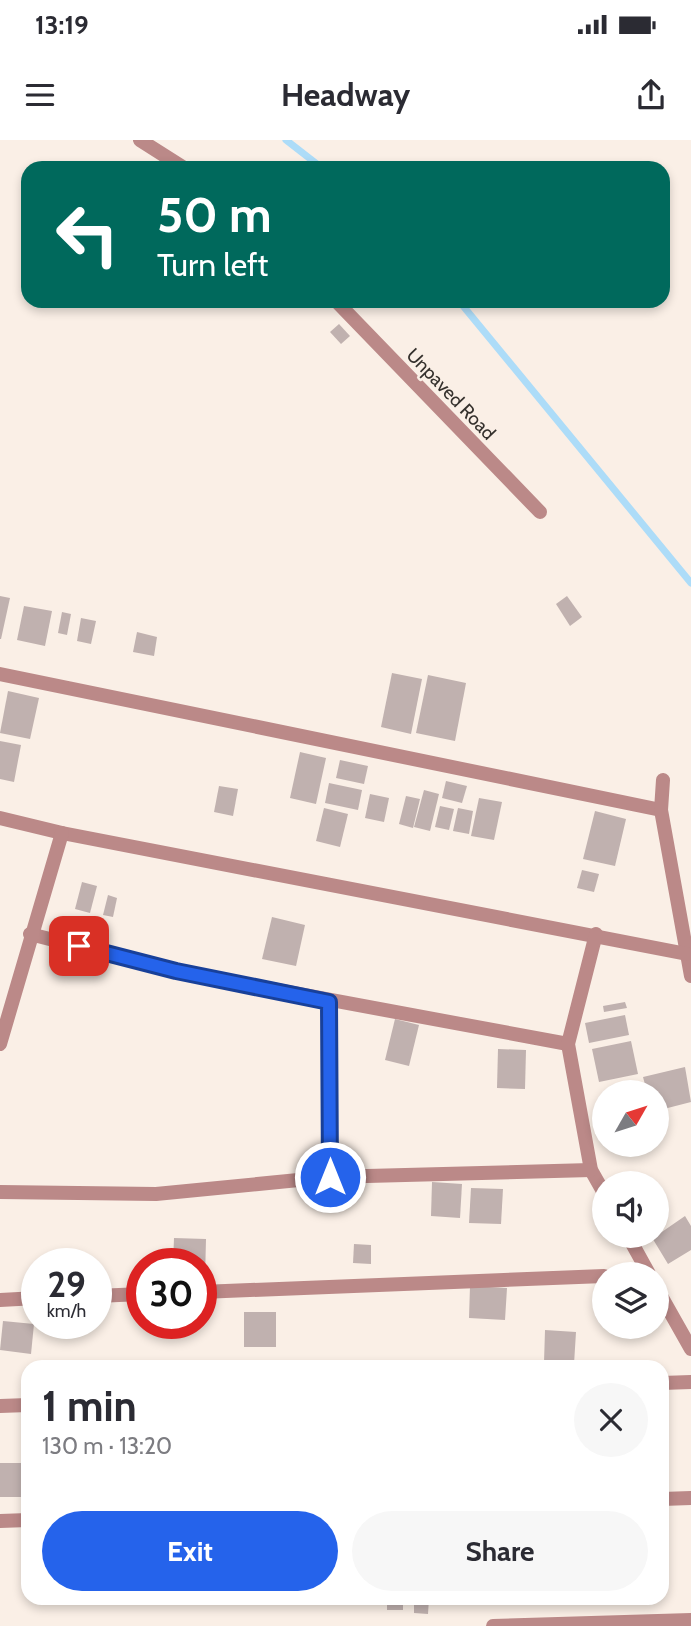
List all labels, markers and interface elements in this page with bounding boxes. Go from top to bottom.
text: 13:19 [35,9,89,41]
text: Headway [281,75,410,114]
icon: menu [21,76,59,114]
icon: share [632,76,670,114]
text: 50 m [157,185,272,244]
icon: left [42,189,133,280]
text: Turn left [157,245,268,284]
street label: Unpaved Road [402,343,500,445]
pin [49,916,109,976]
icon: arrive [60,927,98,965]
north arrow [592,1080,668,1157]
map controls [592,1080,669,1339]
position arrow [293,1140,367,1214]
button: sound [592,1171,669,1248]
speed limit sign: 30 [126,1248,217,1339]
button: layers [592,1262,669,1339]
text: 29 [47,1263,86,1306]
text: km/h [47,1300,86,1322]
text: 1 min [42,1380,137,1432]
button: close [574,1383,648,1457]
text: 130 m · 13:20 [42,1432,172,1460]
button: Exit [42,1511,338,1591]
button: Share [352,1511,648,1591]

